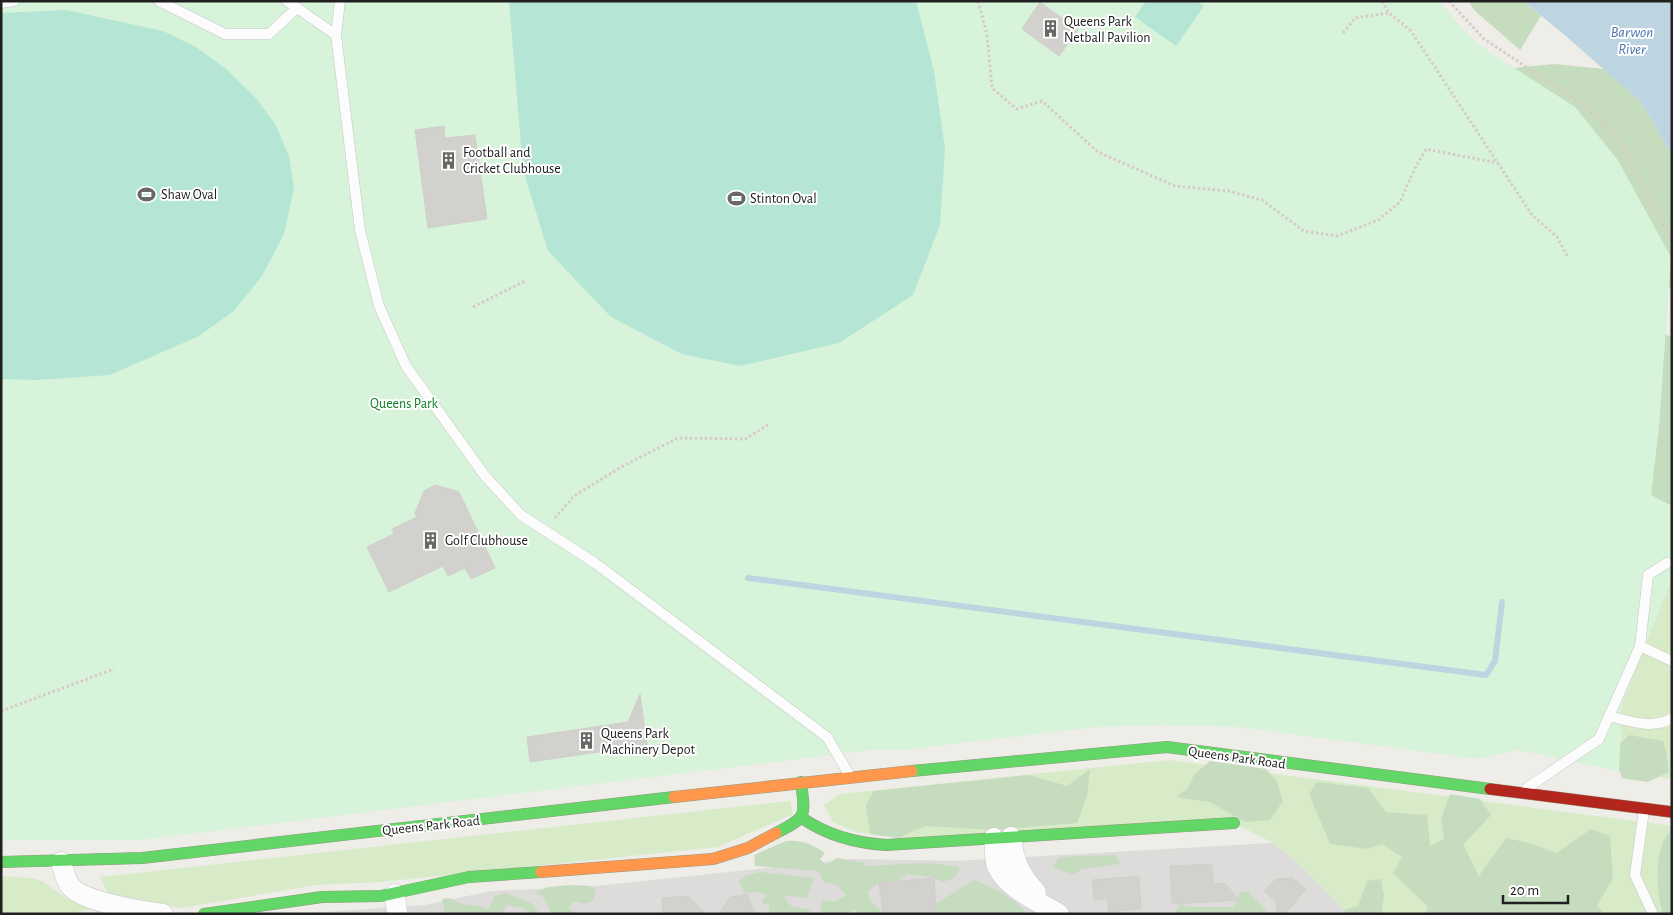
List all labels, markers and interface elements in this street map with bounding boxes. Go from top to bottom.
place label: Queens Park Netball Pavilion [1064,15,1150,45]
building icon: Queens Park Netball Pavilion [1040,19,1060,39]
water label: Barwon River [1611,25,1653,57]
place label: Football and Cricket Clubhouse [463,146,561,176]
building icon: Football and Cricket Clubhouse [439,150,459,170]
sports icon: Shaw Oval [137,184,157,204]
place label: Shaw Oval [161,188,217,202]
sports icon: Stinton Oval [726,188,746,208]
place label: Stinton Oval [750,192,817,206]
park label: Queens Park [370,397,439,411]
building icon: Golf Clubhouse [421,530,441,550]
place label: Golf Clubhouse [445,534,528,548]
place label: Queens Park Machinery Depot [601,727,696,757]
building icon: Queens Park Machinery Depot [577,731,597,751]
street label: Queens Park Road [1187,744,1286,772]
street label: Queens Park Road [382,814,481,838]
scale bar [1503,872,1568,904]
text: 20 m [1510,883,1539,898]

